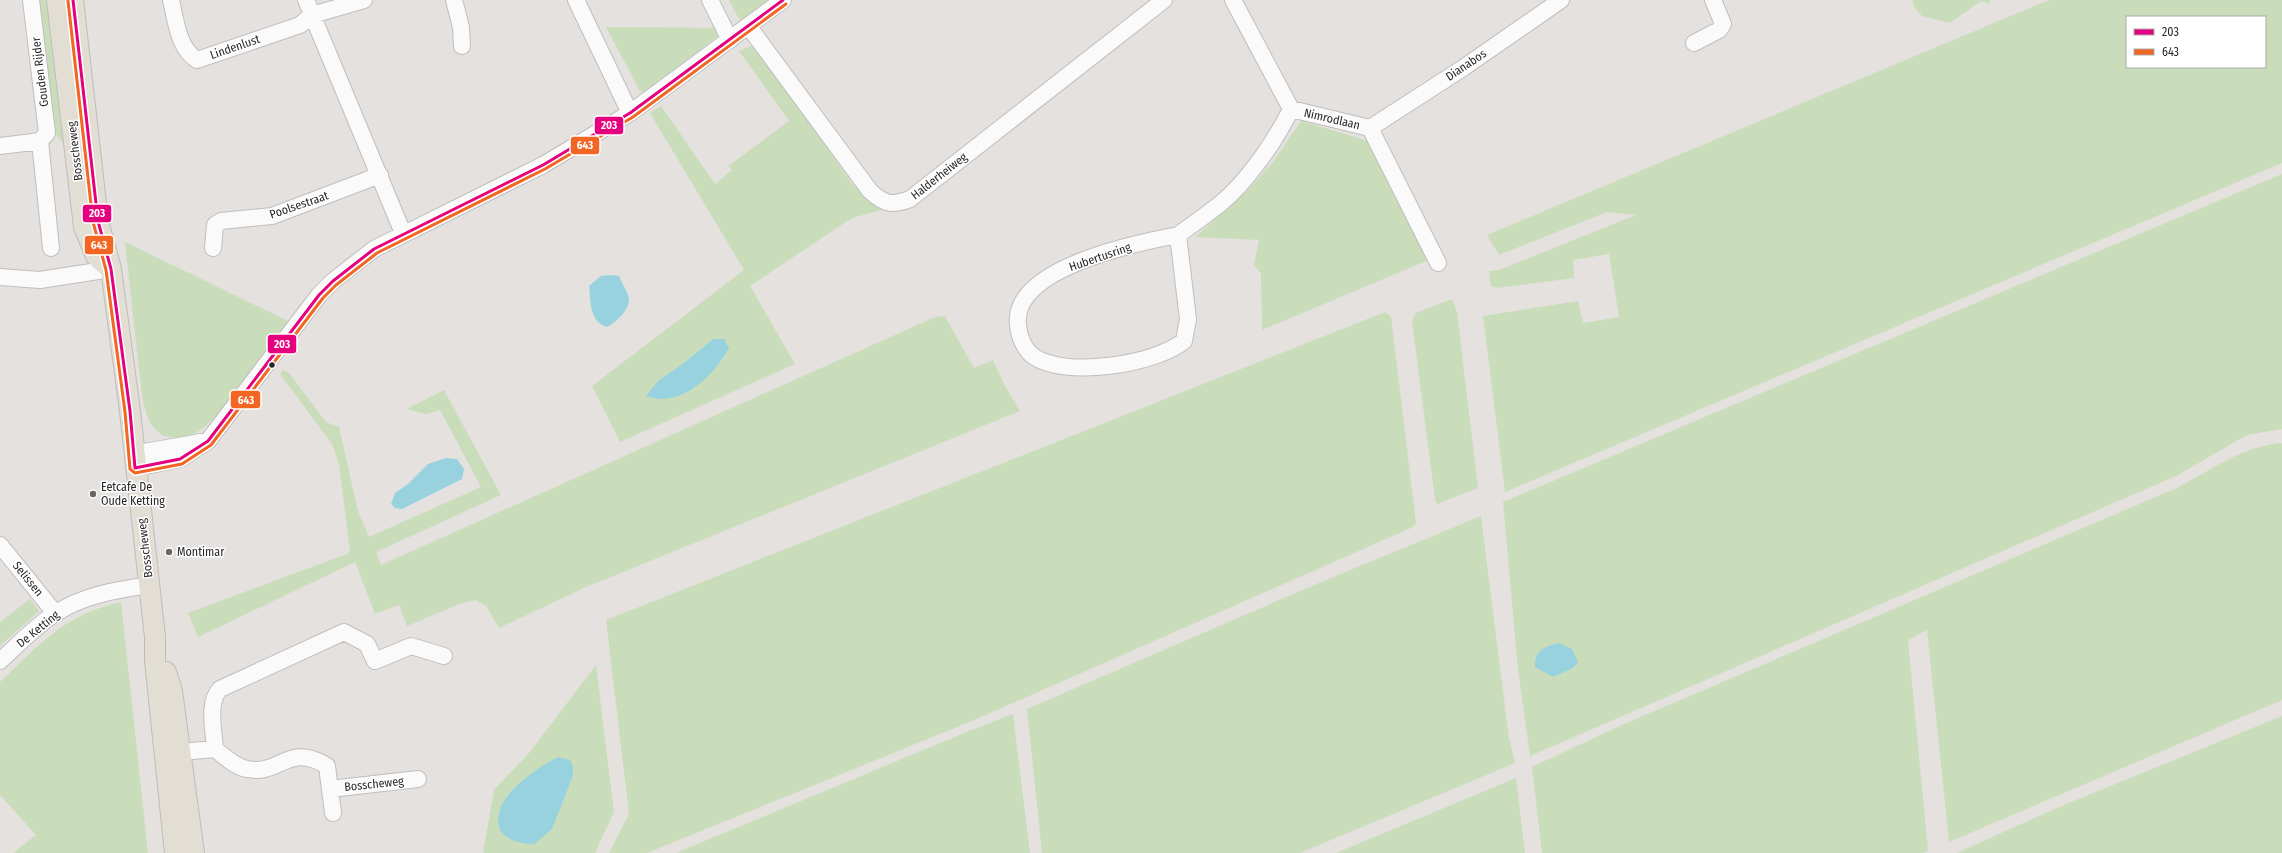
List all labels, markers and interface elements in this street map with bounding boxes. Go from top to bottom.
legend [2126,16,2266,68]
text: 203 [2162,25,2179,39]
street label: Lindenlust [208,32,262,62]
street label: Gouden Rijder [29,36,51,108]
text: 643 [2162,45,2179,59]
street label: Dianabos [1443,46,1489,84]
street label: Nimrodlaan [1303,106,1361,132]
line badge: 203 [594,116,624,135]
text: 203 [600,119,617,132]
street label: Bosscheweg [64,120,86,182]
line badge: 643 [570,136,600,155]
text: 643 [577,139,593,152]
street label: Halderheiweg [908,150,970,202]
street label: Poolsestraat [268,188,330,222]
line badge: 203 [82,204,112,223]
text: 203 [88,207,105,220]
line badge: 643 [84,235,114,255]
text: 643 [91,239,107,252]
street label: Hubertusring [1067,240,1133,274]
line badge: 203 [267,334,297,354]
text: 203 [273,338,290,351]
unlabelled marker [267,360,277,370]
line badge: 643 [230,390,261,409]
text: 643 [238,394,254,407]
place label: Eetcafe De Oude Ketting [101,480,165,508]
marker: Eetcafe De Oude Ketting [88,489,98,499]
street label: Bosscheweg [134,517,156,579]
place label: Montimar [177,545,225,559]
marker: Montimar [164,547,174,557]
street label: Selissen [10,559,46,599]
street label: De Ketting [14,607,62,650]
street label: Bosscheweg [344,774,405,794]

